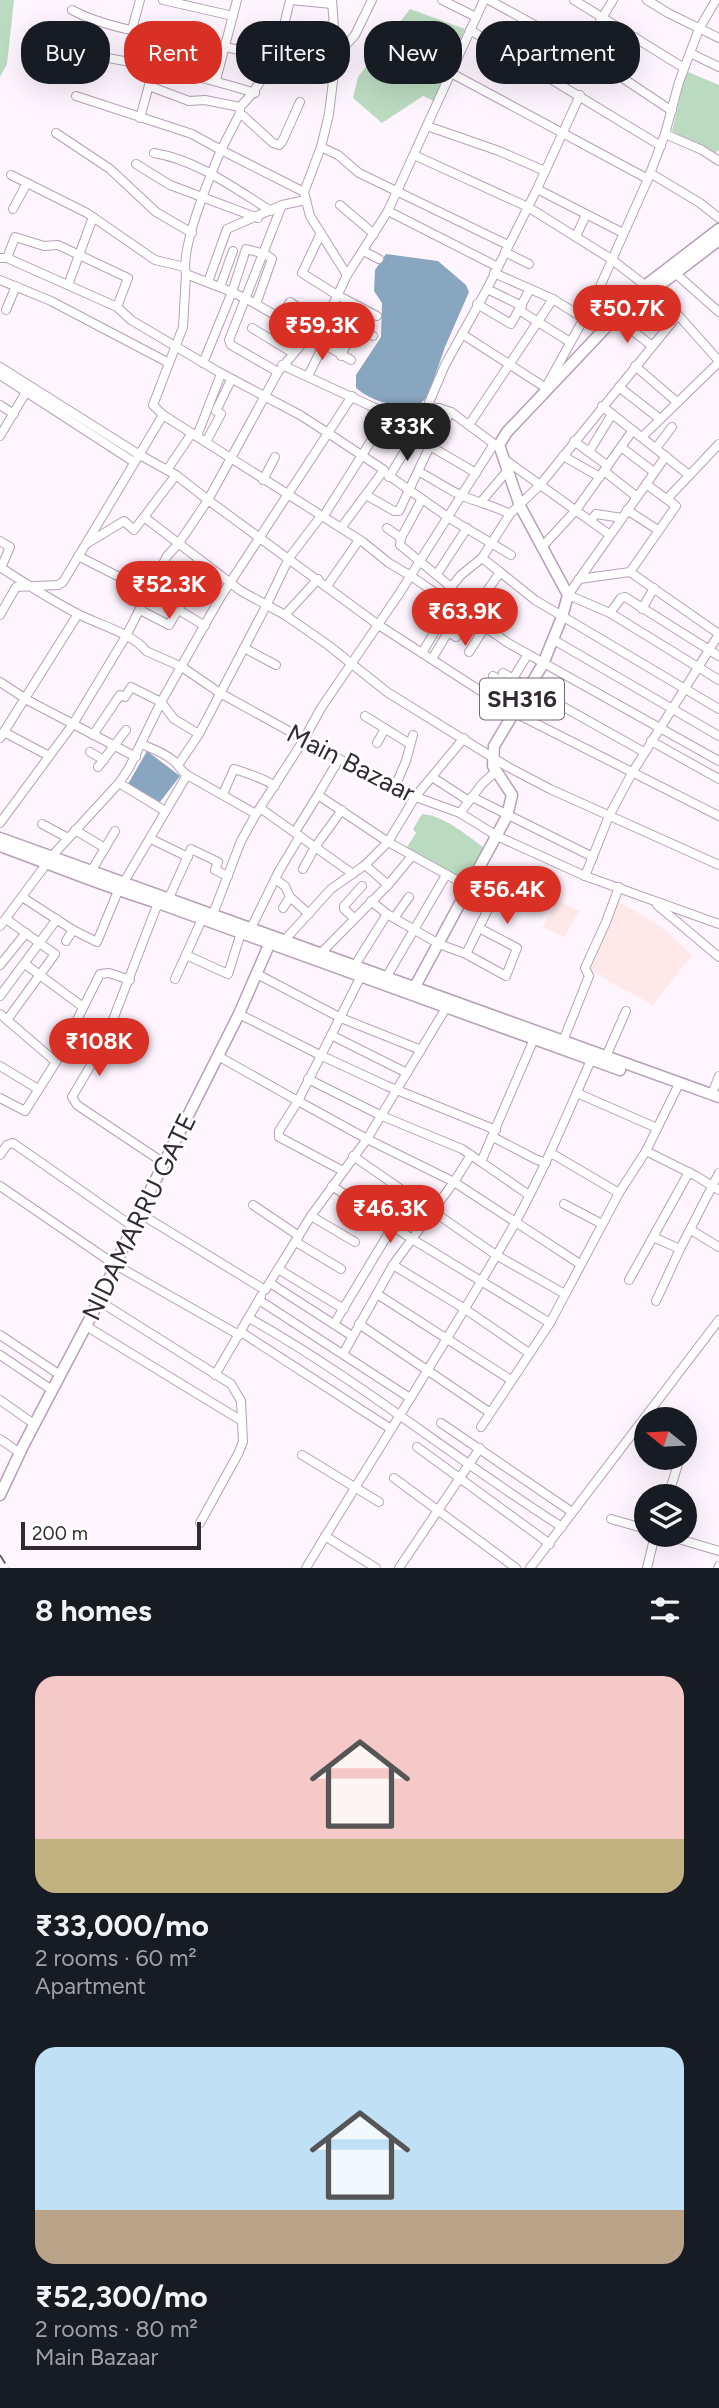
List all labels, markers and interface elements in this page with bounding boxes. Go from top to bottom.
chip: Buy [21,21,110,84]
chip: Rent [124,21,222,84]
chip: Filters [236,21,350,84]
chip: New [364,21,462,84]
chip: Apartment [476,21,640,84]
pin: ₹50.7K [570,286,684,345]
text: ₹50.7K [589,294,665,322]
pin: ₹59.3K [265,302,379,362]
text: ₹59.3K [285,311,359,339]
pin: ₹33K [366,404,448,463]
text: ₹33K [380,412,434,440]
pin: ₹52.3K [112,562,226,621]
text: ₹52.3K [132,570,206,598]
pin: ₹63.9K [408,588,522,648]
text: ₹63.9K [428,597,502,625]
road number: SH316 [480,678,564,720]
street label: Main Bazaar [282,717,421,809]
pin: ₹56.4K [450,866,564,926]
text: ₹56.4K [469,875,545,903]
pin: ₹108K [50,1018,148,1078]
text: ₹108K [65,1027,133,1055]
street label: NIDAMARRU GATE [75,1108,203,1326]
pin: ₹46.3K [333,1186,447,1245]
text: ₹46.3K [352,1194,428,1222]
north arrow [634,1407,696,1470]
map controls [634,1407,697,1547]
button: layers [634,1484,697,1547]
scale bar [21,1519,201,1551]
text: 200 m [32,1522,88,1545]
icon: filters [646,1591,684,1629]
text: 8 homes [35,1592,152,1629]
icon: home [297,1721,423,1847]
text: ₹33,000/mo [35,1907,209,1944]
text: 2 rooms · 60 m² [35,1944,197,1972]
text: Apartment [35,1972,146,2000]
icon: home [297,2092,423,2218]
text: ₹52,300/mo [35,2278,208,2315]
text: 2 rooms · 80 m² [35,2315,198,2343]
text: Main Bazaar [35,2343,158,2371]

